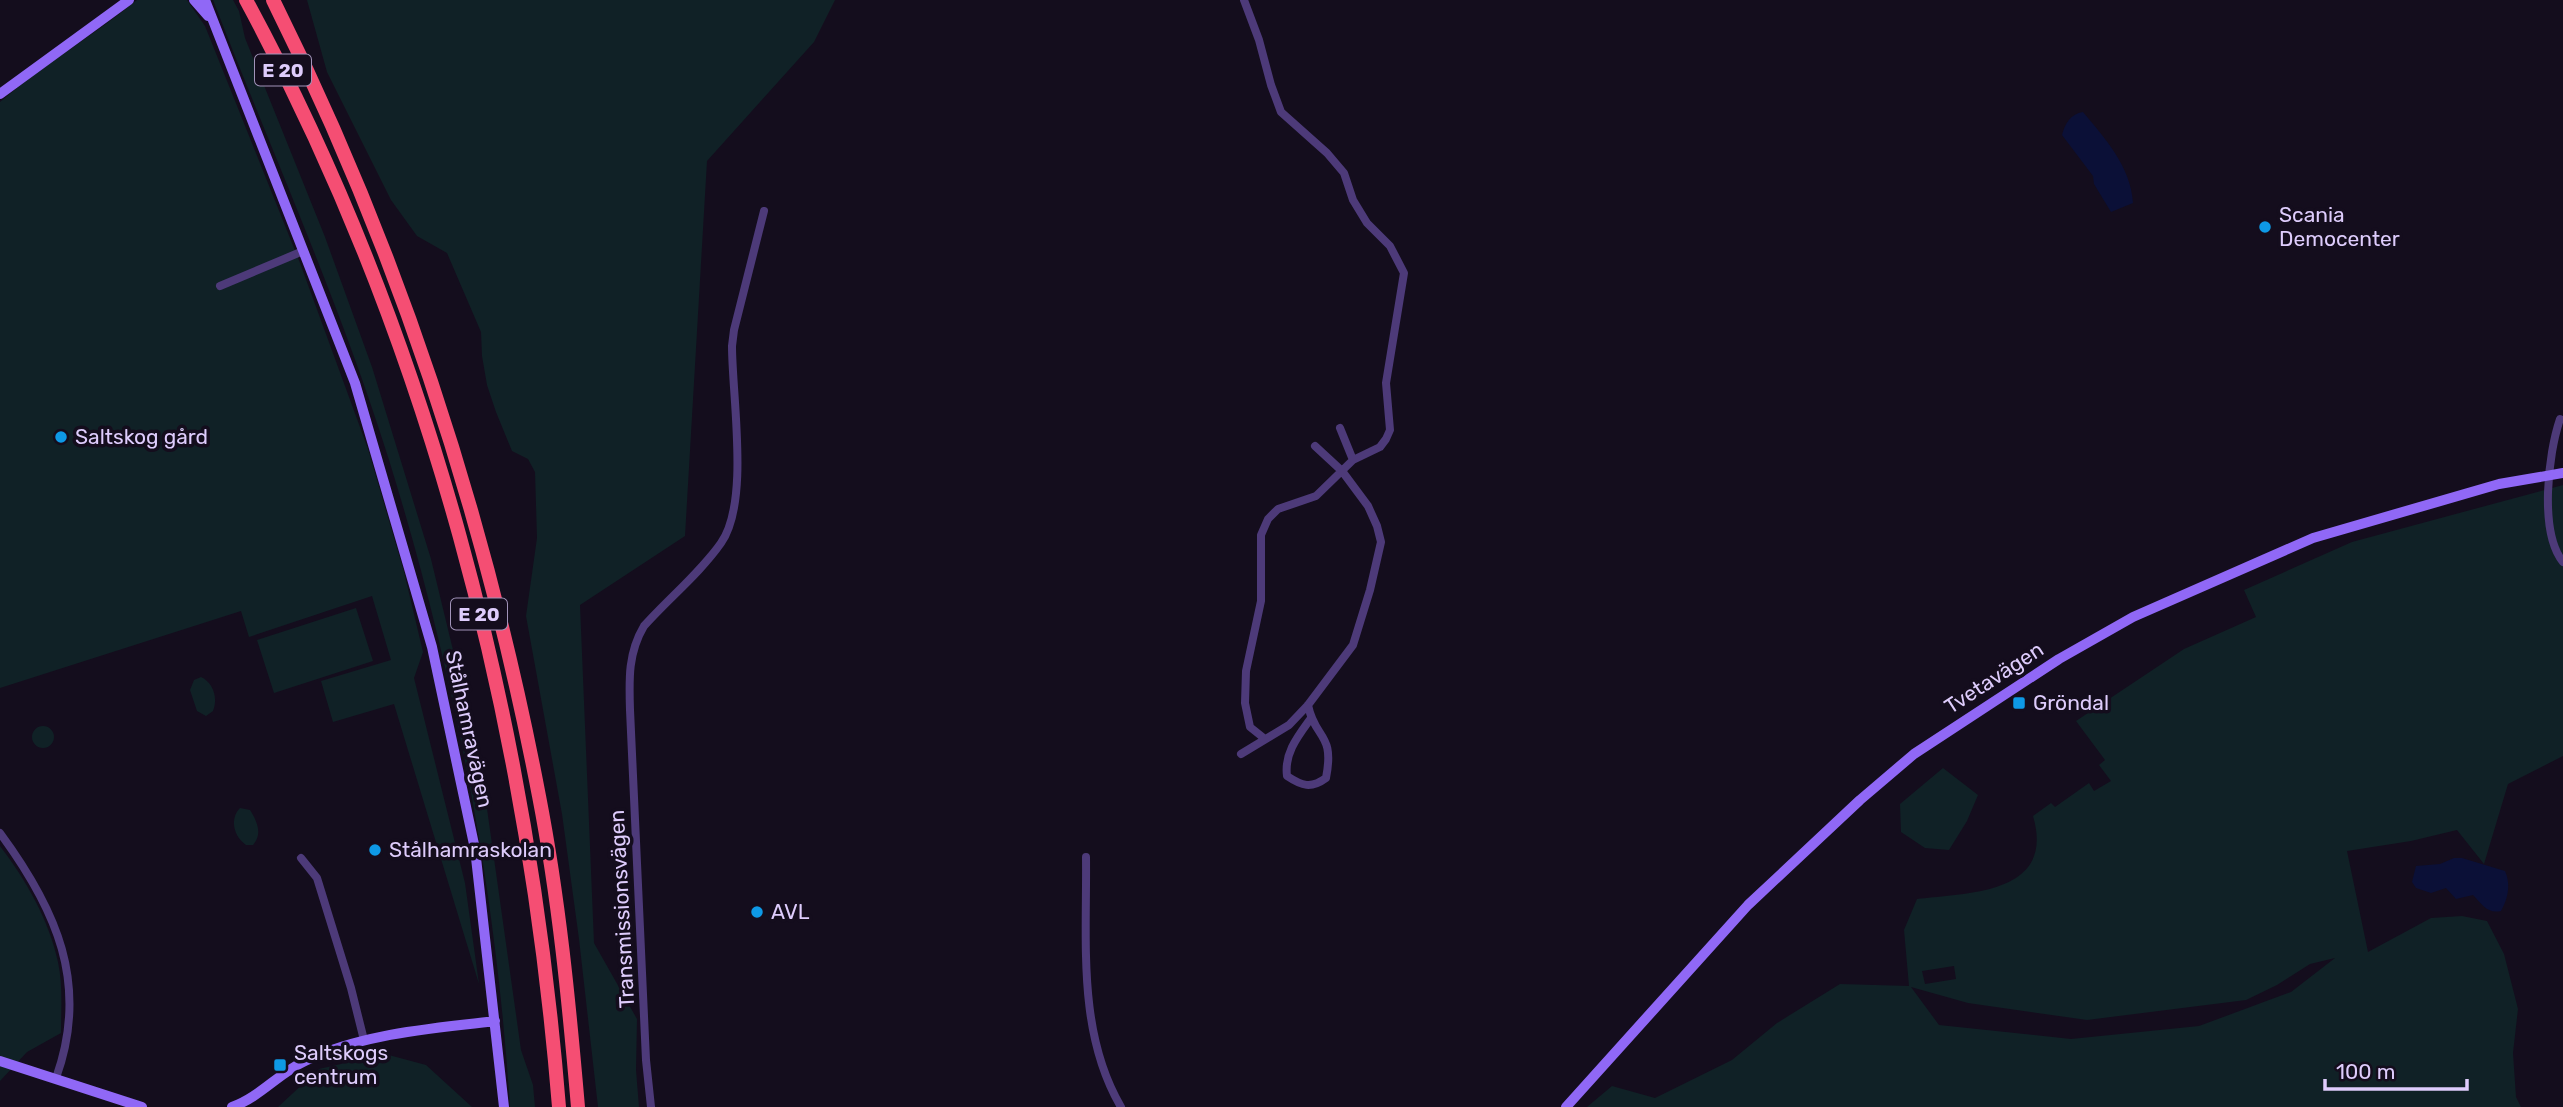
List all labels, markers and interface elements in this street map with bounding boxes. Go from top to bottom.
road number: E 20 [255,54,311,86]
place label: Scania Democenter [2279,202,2400,251]
marker: Scania Democenter [2257,219,2273,235]
place label: Saltskog gård [75,424,208,449]
marker: Saltskog gård [53,429,69,445]
road number: E 20 [451,598,507,629]
street label: Tvetavägen [1940,636,2048,719]
street label: Stålhamravägen [441,648,498,810]
place label: Gröndal [2033,690,2109,715]
marker: Gröndal [2011,695,2027,711]
street label: Transmissionsvägen [604,809,639,1009]
place label: Stålhamraskolan [389,837,552,862]
marker: Stålhamraskolan [367,842,383,858]
place label: AVL [771,899,810,924]
marker: AVL [749,904,765,920]
place label: Saltskogs centrum [294,1040,388,1089]
scale bar [2325,1048,2467,1092]
marker: Saltskogs centrum [272,1057,288,1073]
text: 100 m [2336,1059,2395,1084]

